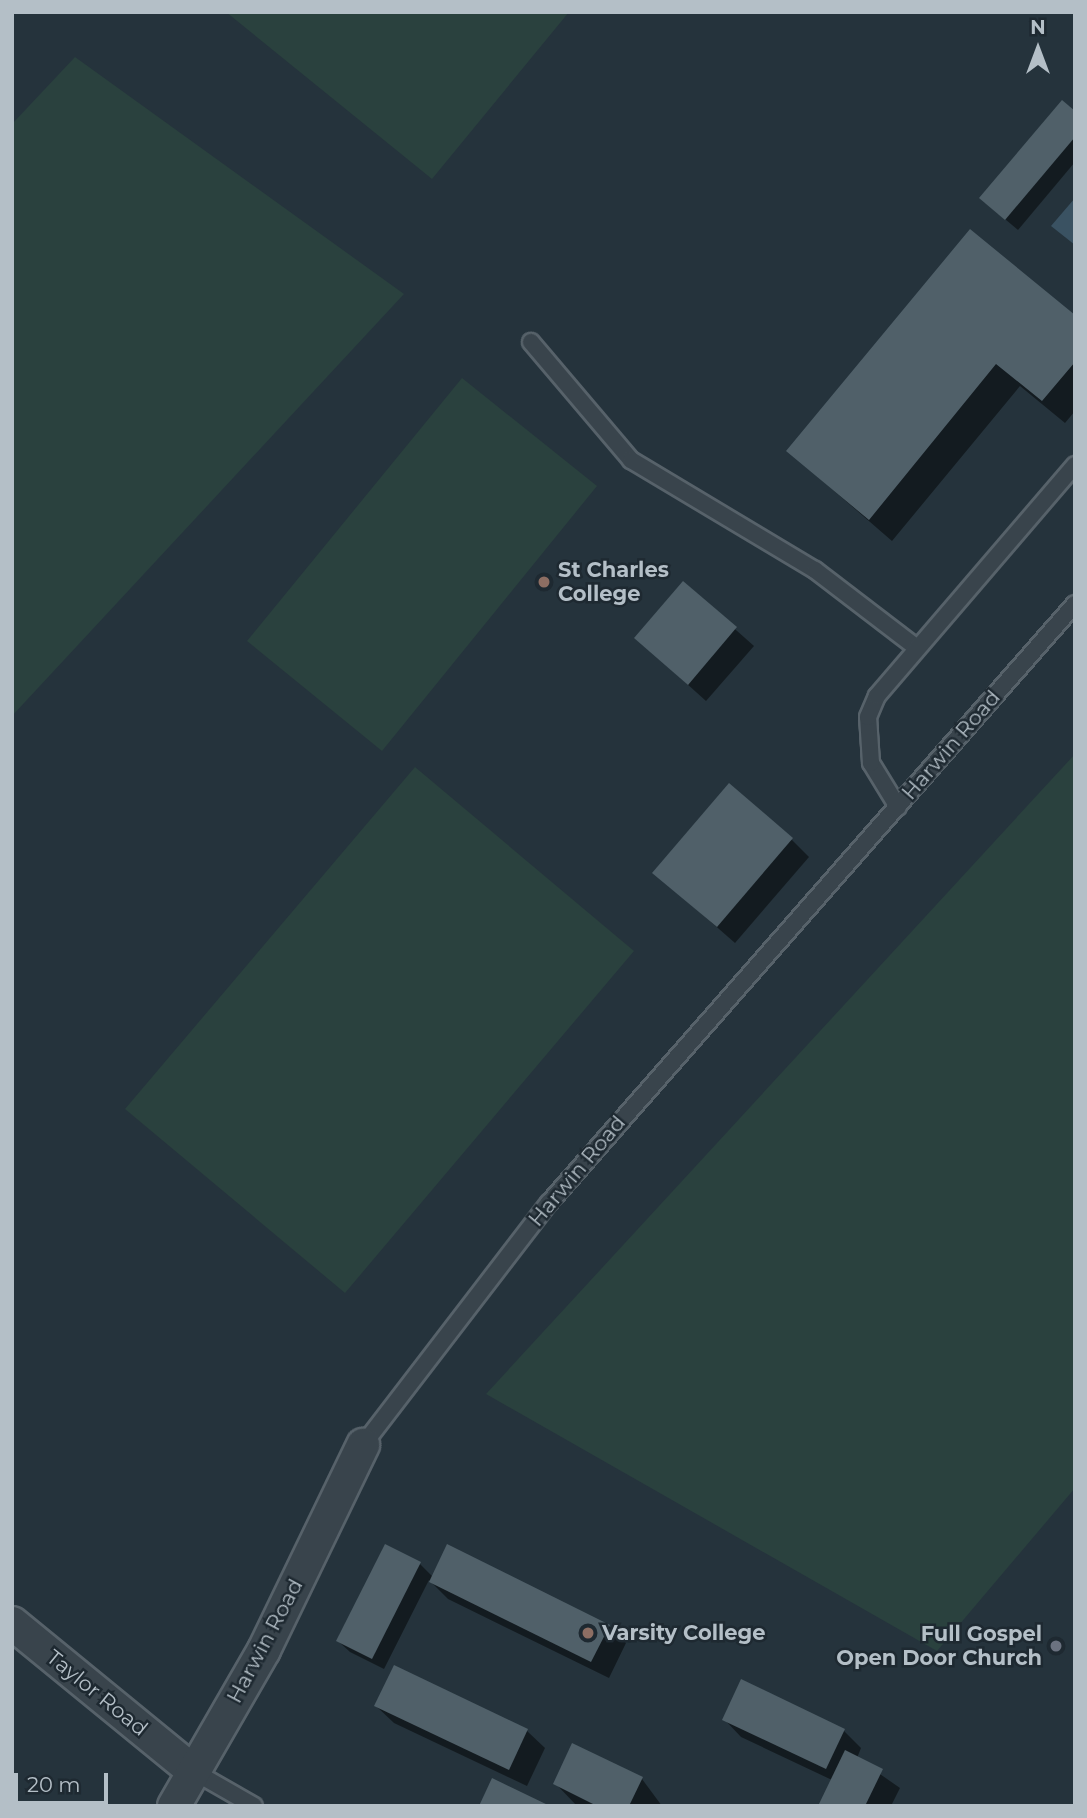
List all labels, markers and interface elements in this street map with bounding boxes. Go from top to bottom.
north arrow [1003,14,1073,84]
text: N [1030,16,1046,39]
place label: St Charles College [558,557,669,607]
marker: St Charles College [536,574,552,590]
street label: Harwin Road [897,685,1005,805]
street label: Harwin Road [523,1110,631,1232]
street label: Harwin Road [222,1575,308,1707]
place label: Varsity College [602,1620,766,1646]
place label: Full Gospel Open Door Church [836,1621,1042,1671]
marker: Varsity College [580,1625,596,1641]
marker: Full Gospel Open Door Church [1048,1638,1064,1654]
street label: Taylor Road [41,1645,153,1741]
scale bar [18,1758,112,1802]
text: 20 m [27,1772,81,1797]

